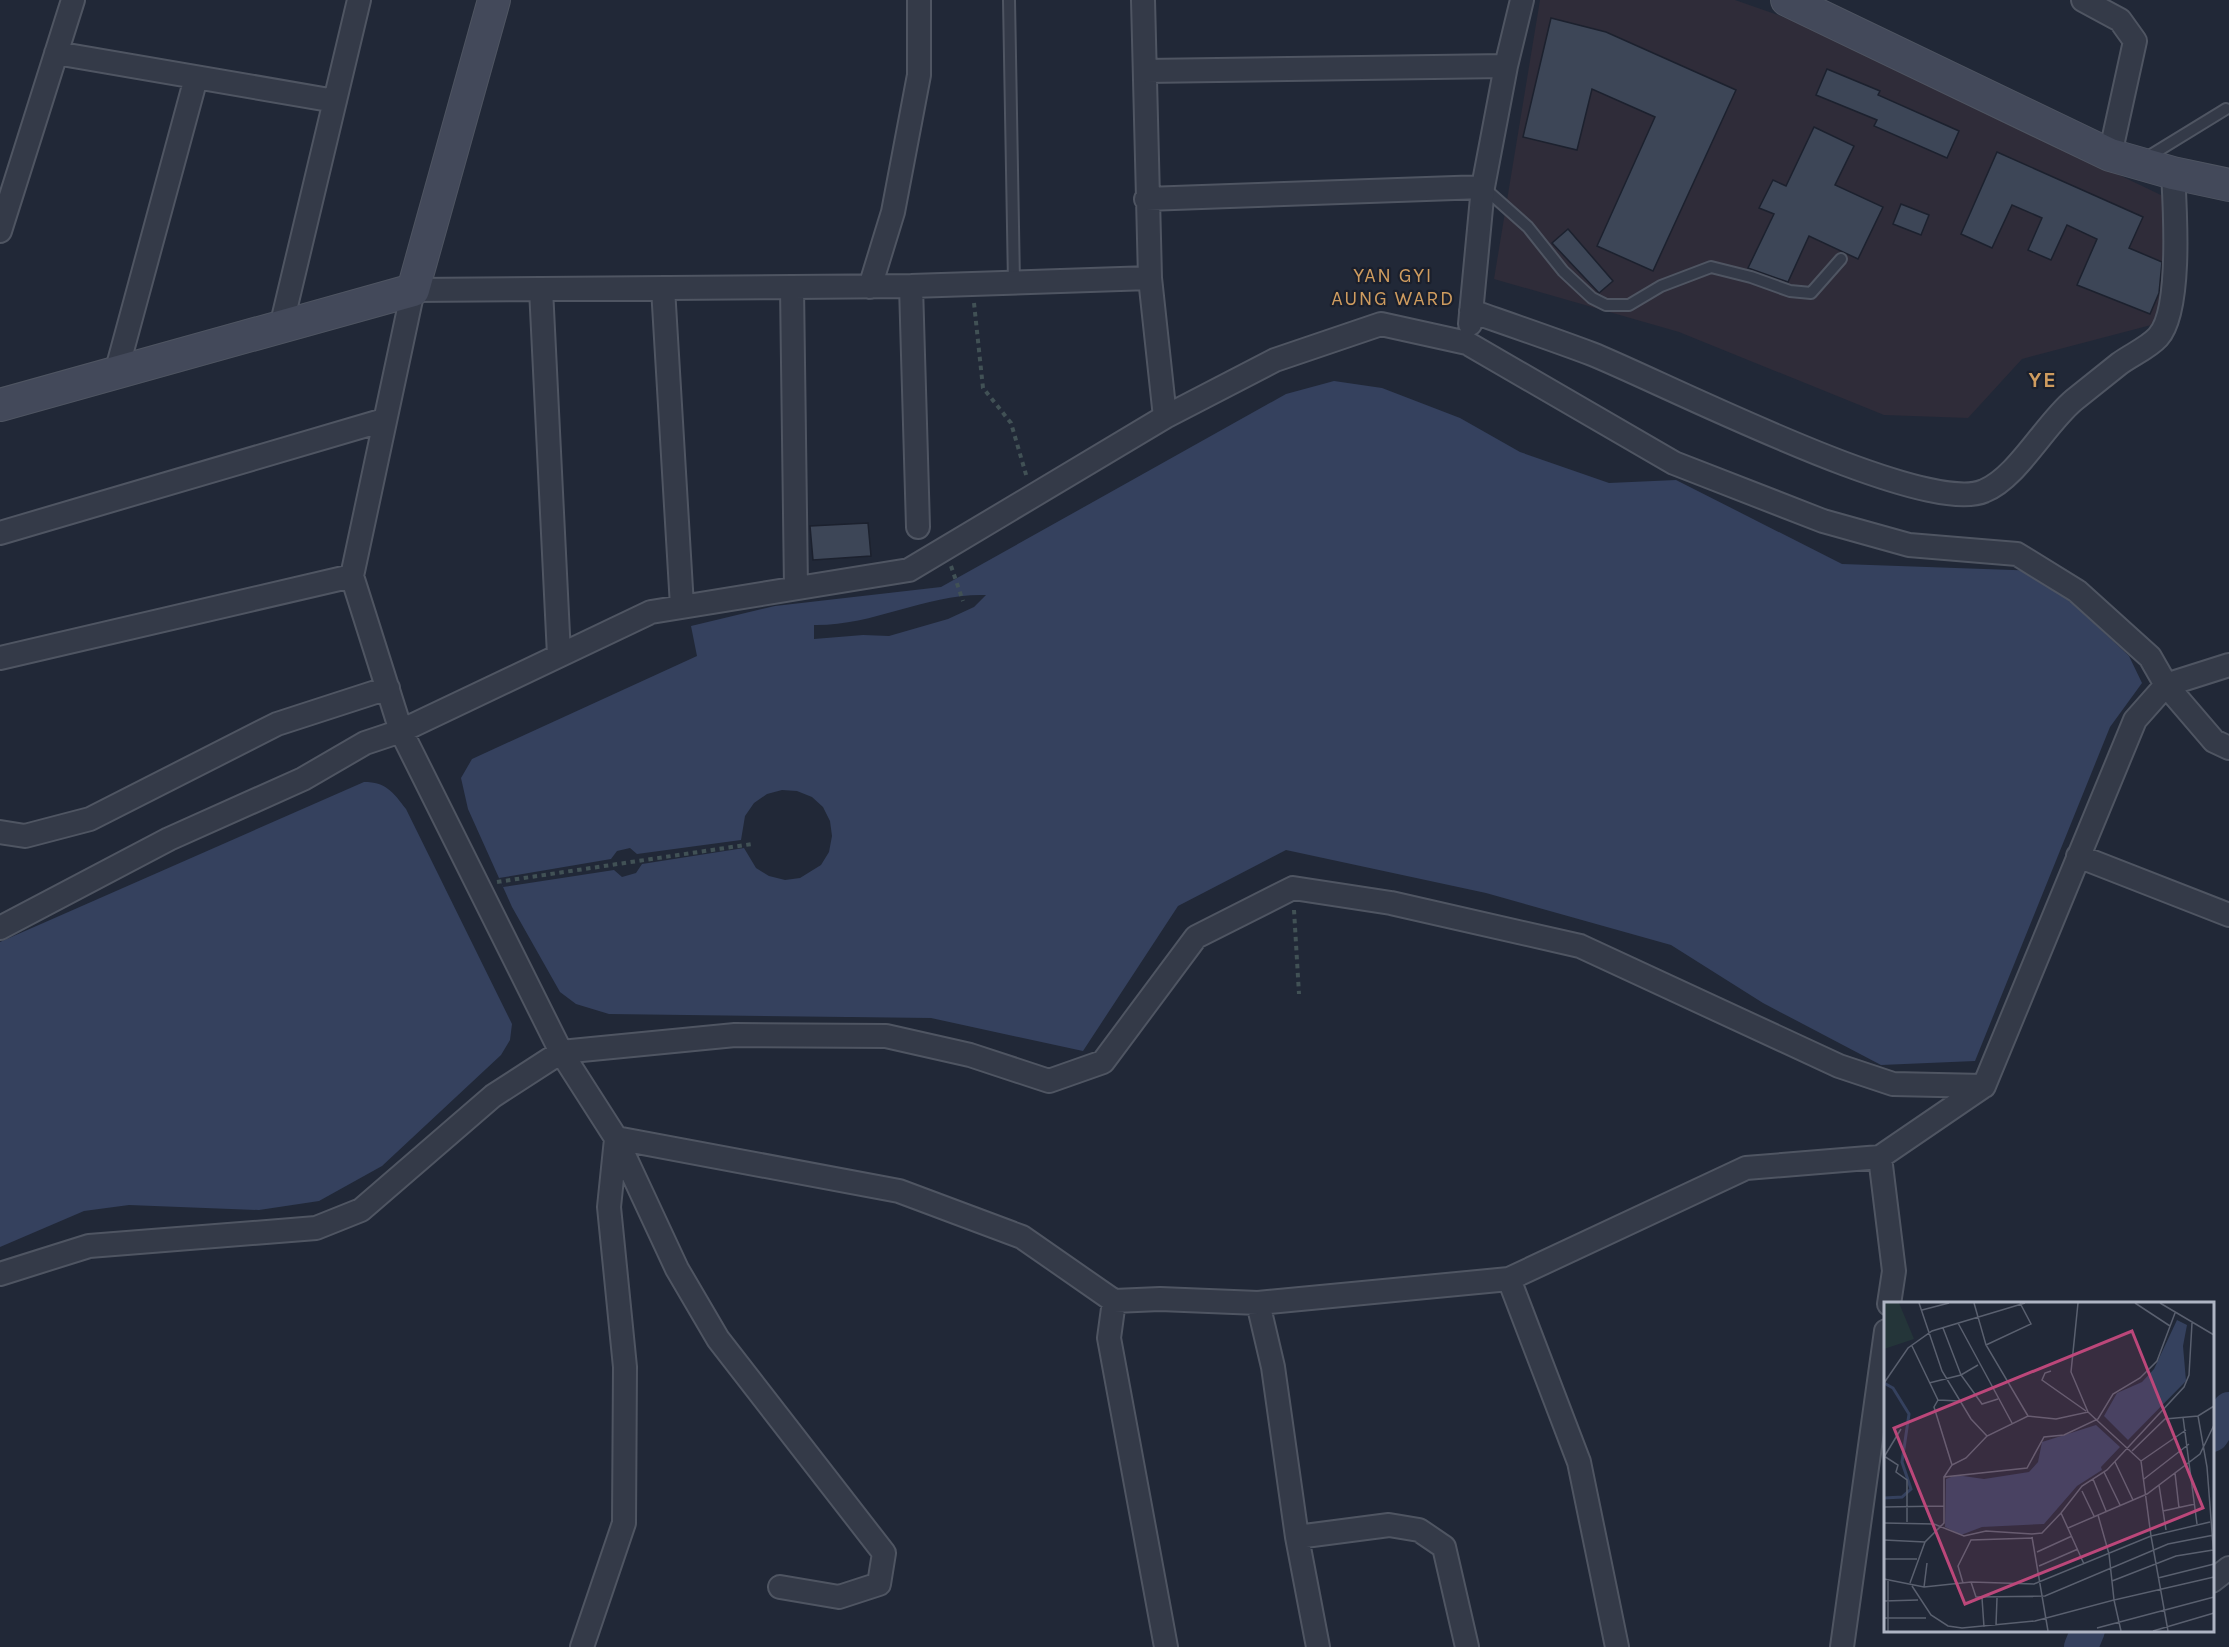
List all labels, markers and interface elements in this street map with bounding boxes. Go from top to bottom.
district label: YAN GYI AUNG WARD [1331,264,1455,310]
district label: YE [2029,367,2057,393]
inset map [1884,1302,2214,1632]

